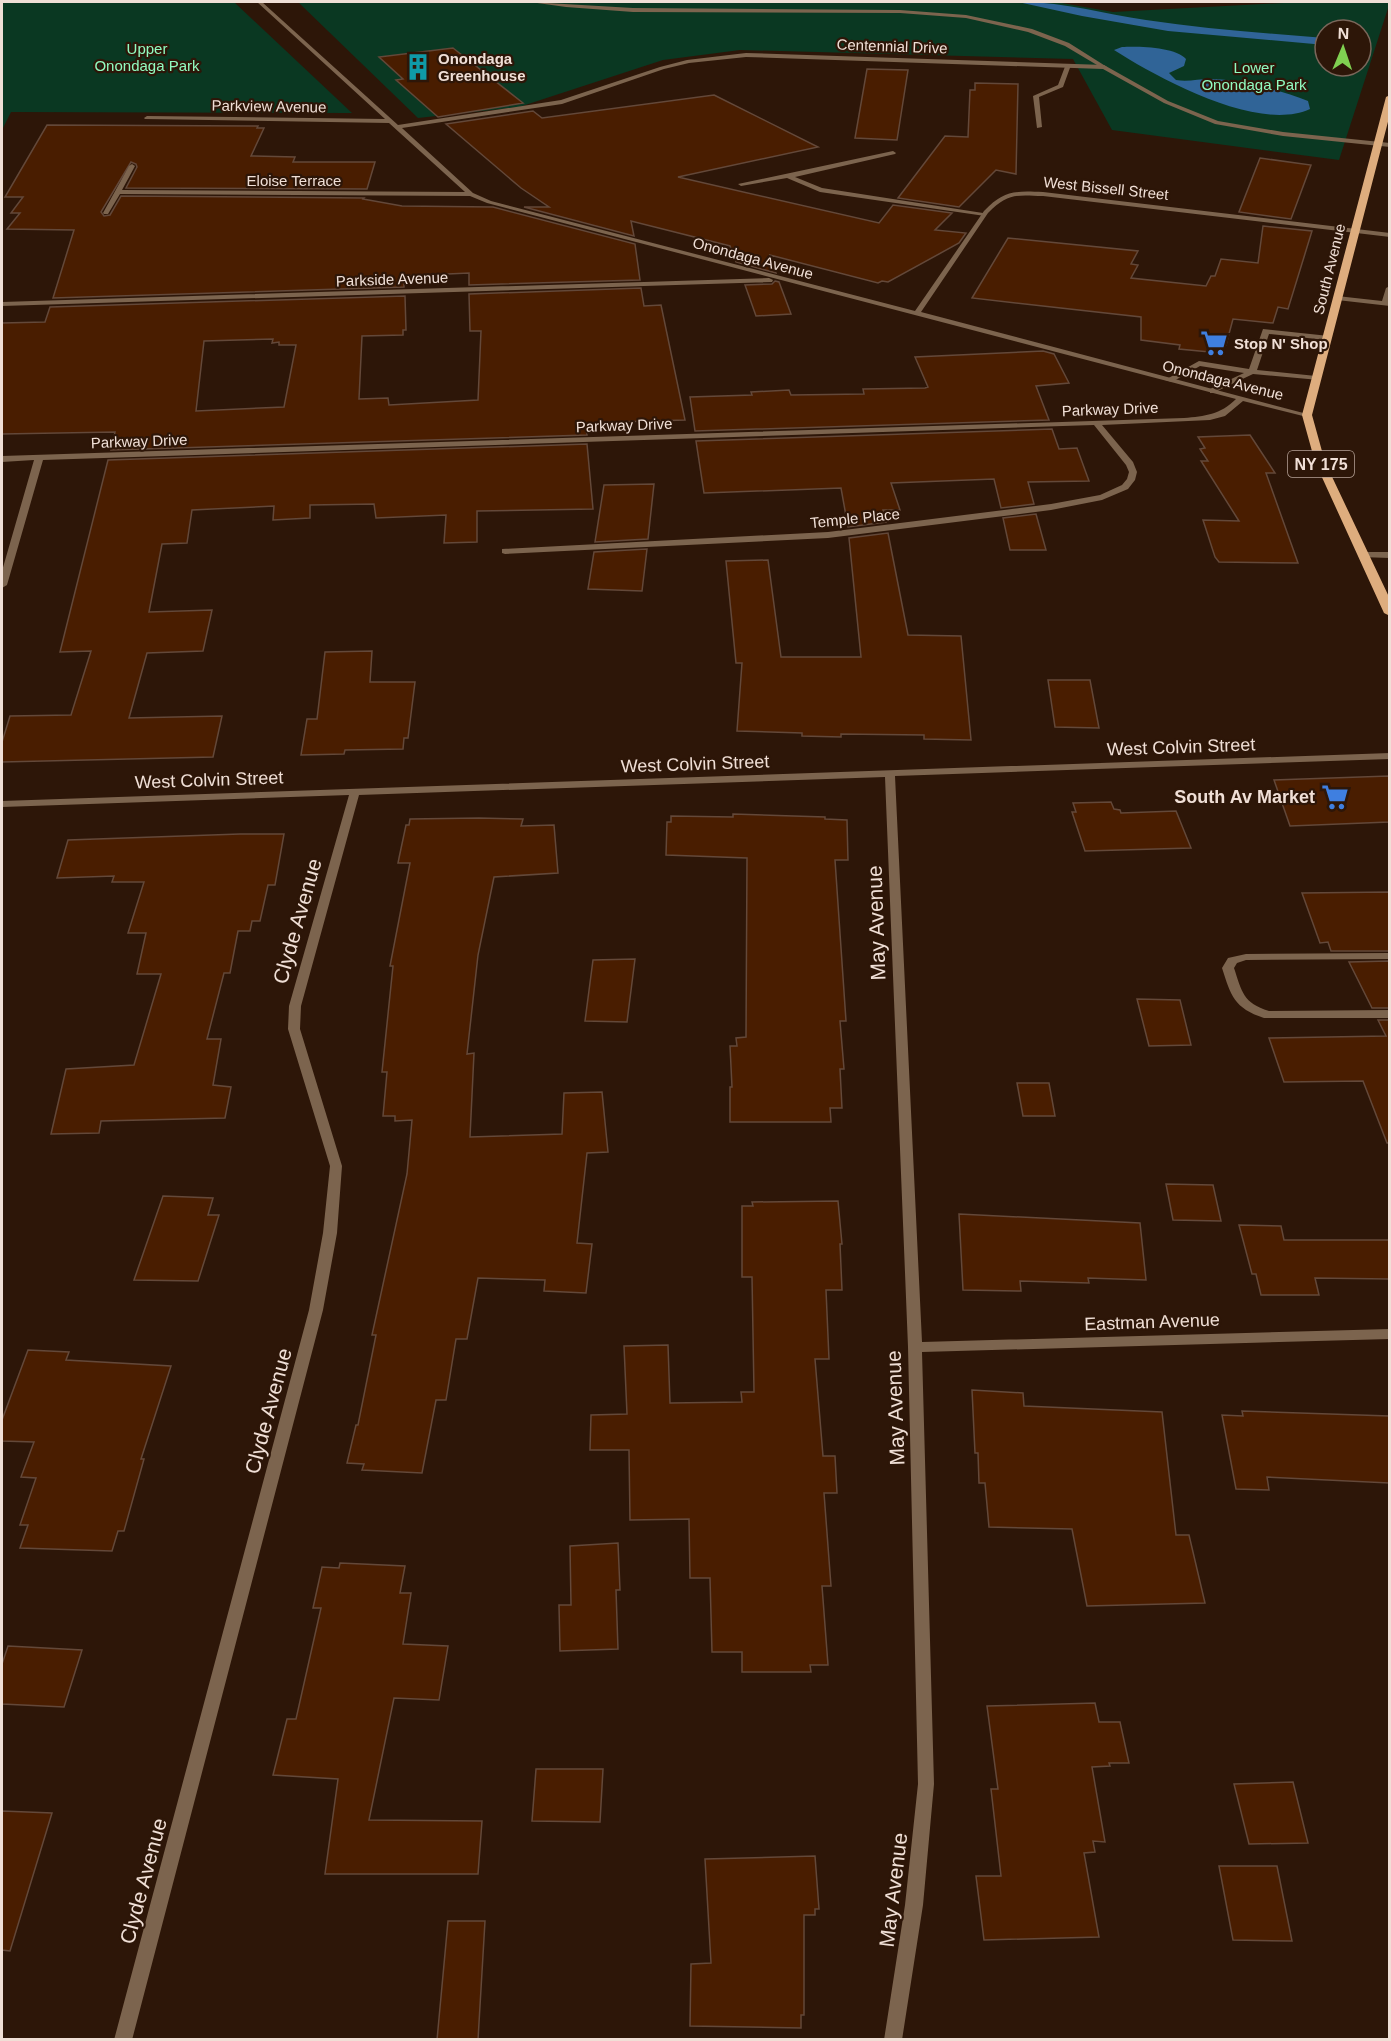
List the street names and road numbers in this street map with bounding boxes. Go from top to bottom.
street label: Centennial Drive [836,36,948,56]
street label: Parkview Avenue [211,96,327,116]
street label: Eloise Terrace [247,172,341,189]
street label: West Bissell Street [1043,173,1170,203]
street label: South Avenue [1309,222,1349,316]
street label: Onondaga Avenue [691,234,815,282]
street label: Parkside Avenue [336,269,448,289]
street label: Onondaga Avenue [1161,357,1285,403]
street label: Parkway Drive [1061,399,1159,419]
street label: Parkway Drive [575,415,673,435]
street label: Parkway Drive [90,431,188,451]
road number: NY 175 [1288,451,1354,477]
street label: Temple Place [809,505,901,531]
street label: West Colvin Street [1106,734,1256,760]
street label: West Colvin Street [620,751,770,777]
street label: West Colvin Street [134,767,284,793]
street label: Clyde Avenue [268,856,326,986]
street label: May Avenue [862,865,890,981]
street label: Eastman Avenue [1084,1310,1220,1334]
street label: Clyde Avenue [240,1346,296,1476]
street label: May Avenue [881,1350,909,1466]
street label: Clyde Avenue [115,1816,171,1946]
street label: May Avenue [875,1831,911,1949]

